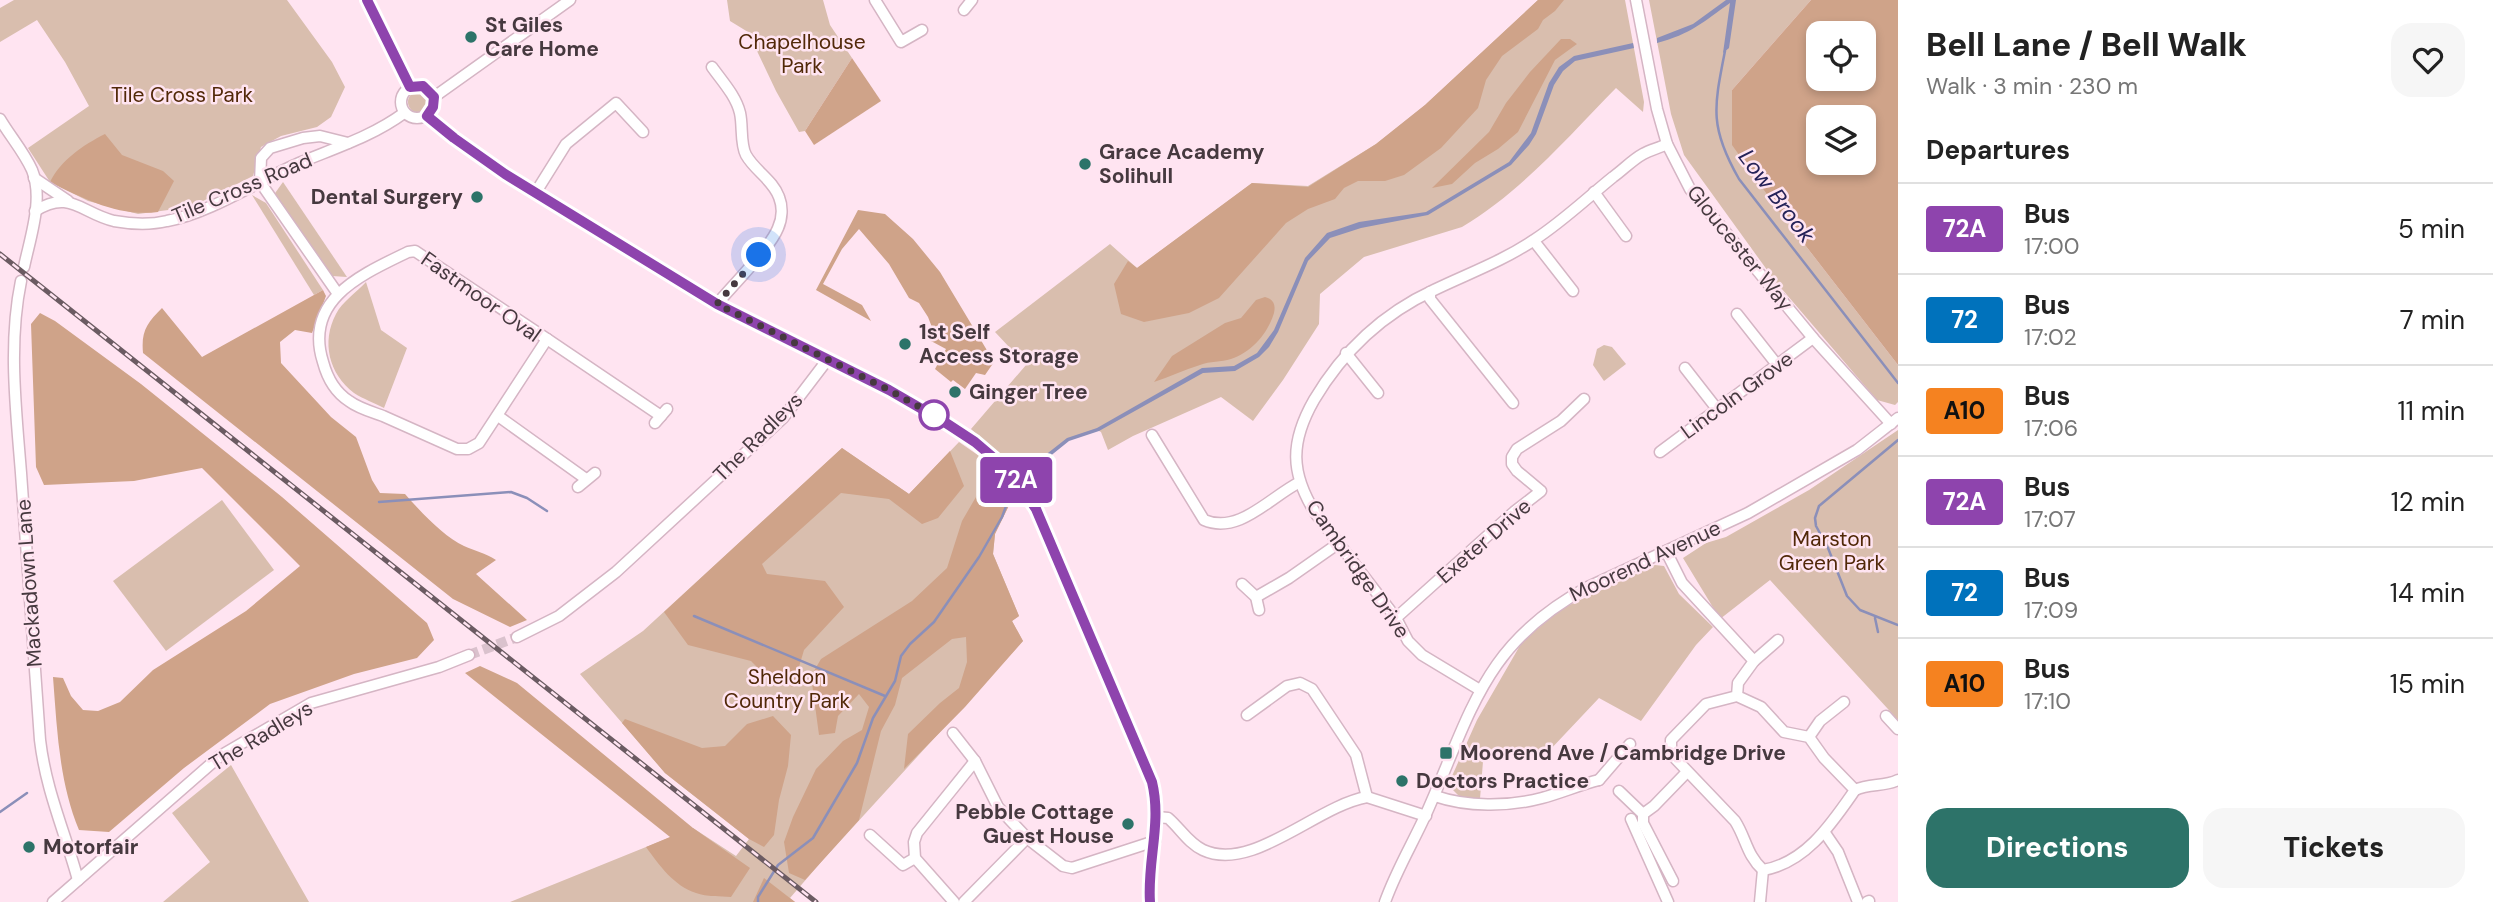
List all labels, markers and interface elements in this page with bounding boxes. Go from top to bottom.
place label: St Giles Care Home [485,11,599,63]
map controls [1806,21,1876,175]
button: locate [1806,21,1876,91]
text: Bell Lane / Bell Walk [1926,23,2247,66]
button: heart [2391,23,2465,97]
park label: Chapelhouse Park [738,28,866,80]
marker: St Giles Care Home [463,29,479,45]
text: Walk · 3 min · 230 m [1926,71,2138,101]
park label: Tile Cross Park [111,81,253,109]
button: layers [1806,105,1876,175]
text: Departures [1926,133,2070,167]
place label: Grace Academy Solihull [1099,138,1265,190]
water label: Low Brook [1732,143,1822,249]
street label: Tile Cross Road [168,146,316,230]
marker: Grace Academy Solihull [1077,156,1093,172]
street label: Gloucester Way [1681,179,1800,317]
place label: Dental Surgery [311,183,463,211]
marker: Dental Surgery [469,189,485,205]
text: Bus [2024,197,2070,231]
text: 5 min [2398,212,2465,246]
text: 72A [1943,213,1986,244]
text: 17:00 [2024,231,2080,261]
your location [741,237,776,272]
street label: Fastmoor Oval [416,245,546,349]
text: Bus [2024,288,2070,322]
text: 7 min [2400,303,2465,337]
text: 72 [1951,304,1978,335]
place label: 1st Self Access Storage [919,318,1079,370]
text: 17:02 [2024,322,2077,352]
marker: 1st Self Access Storage [897,336,913,352]
street label: Lincoln Grove [1675,345,1799,445]
place label: Ginger Tree [969,378,1088,406]
text: Bus [2024,379,2070,413]
marker: Ginger Tree [947,384,963,400]
street label: The Radleys [707,386,809,488]
text: 11 min [2398,394,2465,428]
text: A10 [1944,395,1985,426]
unlabelled marker [919,400,949,430]
text: 17:06 [2024,413,2078,443]
line badge: 72A [976,457,1056,503]
text: 72A [994,464,1038,495]
text: Bus [2024,470,2070,504]
text: 12 min [2391,485,2465,519]
text: 72A [1943,486,1986,517]
street label: Exeter Drive [1431,492,1537,590]
street label: Cambridge Drive [1300,494,1416,644]
street label: Mackadown Lane [9,498,49,668]
text: 17:07 [2024,504,2076,534]
street label: Moorend Avenue [1565,514,1725,608]
park label: Marston Green Park [1779,525,1886,577]
text: Bus [2024,561,2070,595]
text: 14 min [2390,576,2465,610]
text: 72 [1951,577,1978,608]
text: 17:09 [2024,595,2078,625]
text: Bus [2024,652,2070,686]
park label: Sheldon Country Park [724,663,851,715]
text: 15 min [2390,667,2465,701]
text: A10 [1944,668,1985,699]
text: 17:10 [2024,686,2071,716]
street label: The Radleys [204,694,318,778]
place label: Moorend Ave / Cambridge Drive [1460,739,1786,767]
marker: Moorend Ave / Cambridge Drive [1438,745,1454,761]
place label: Doctors Practice [1416,767,1589,795]
marker: Doctors Practice [1394,773,1410,789]
place label: Pebble Cottage Guest House [955,798,1114,850]
button: Directions [1926,808,2189,888]
button: Tickets [2203,808,2465,888]
marker: Pebble Cottage Guest House [1120,816,1136,832]
place label: Motorfair [43,833,139,861]
marker: Motorfair [21,839,37,855]

